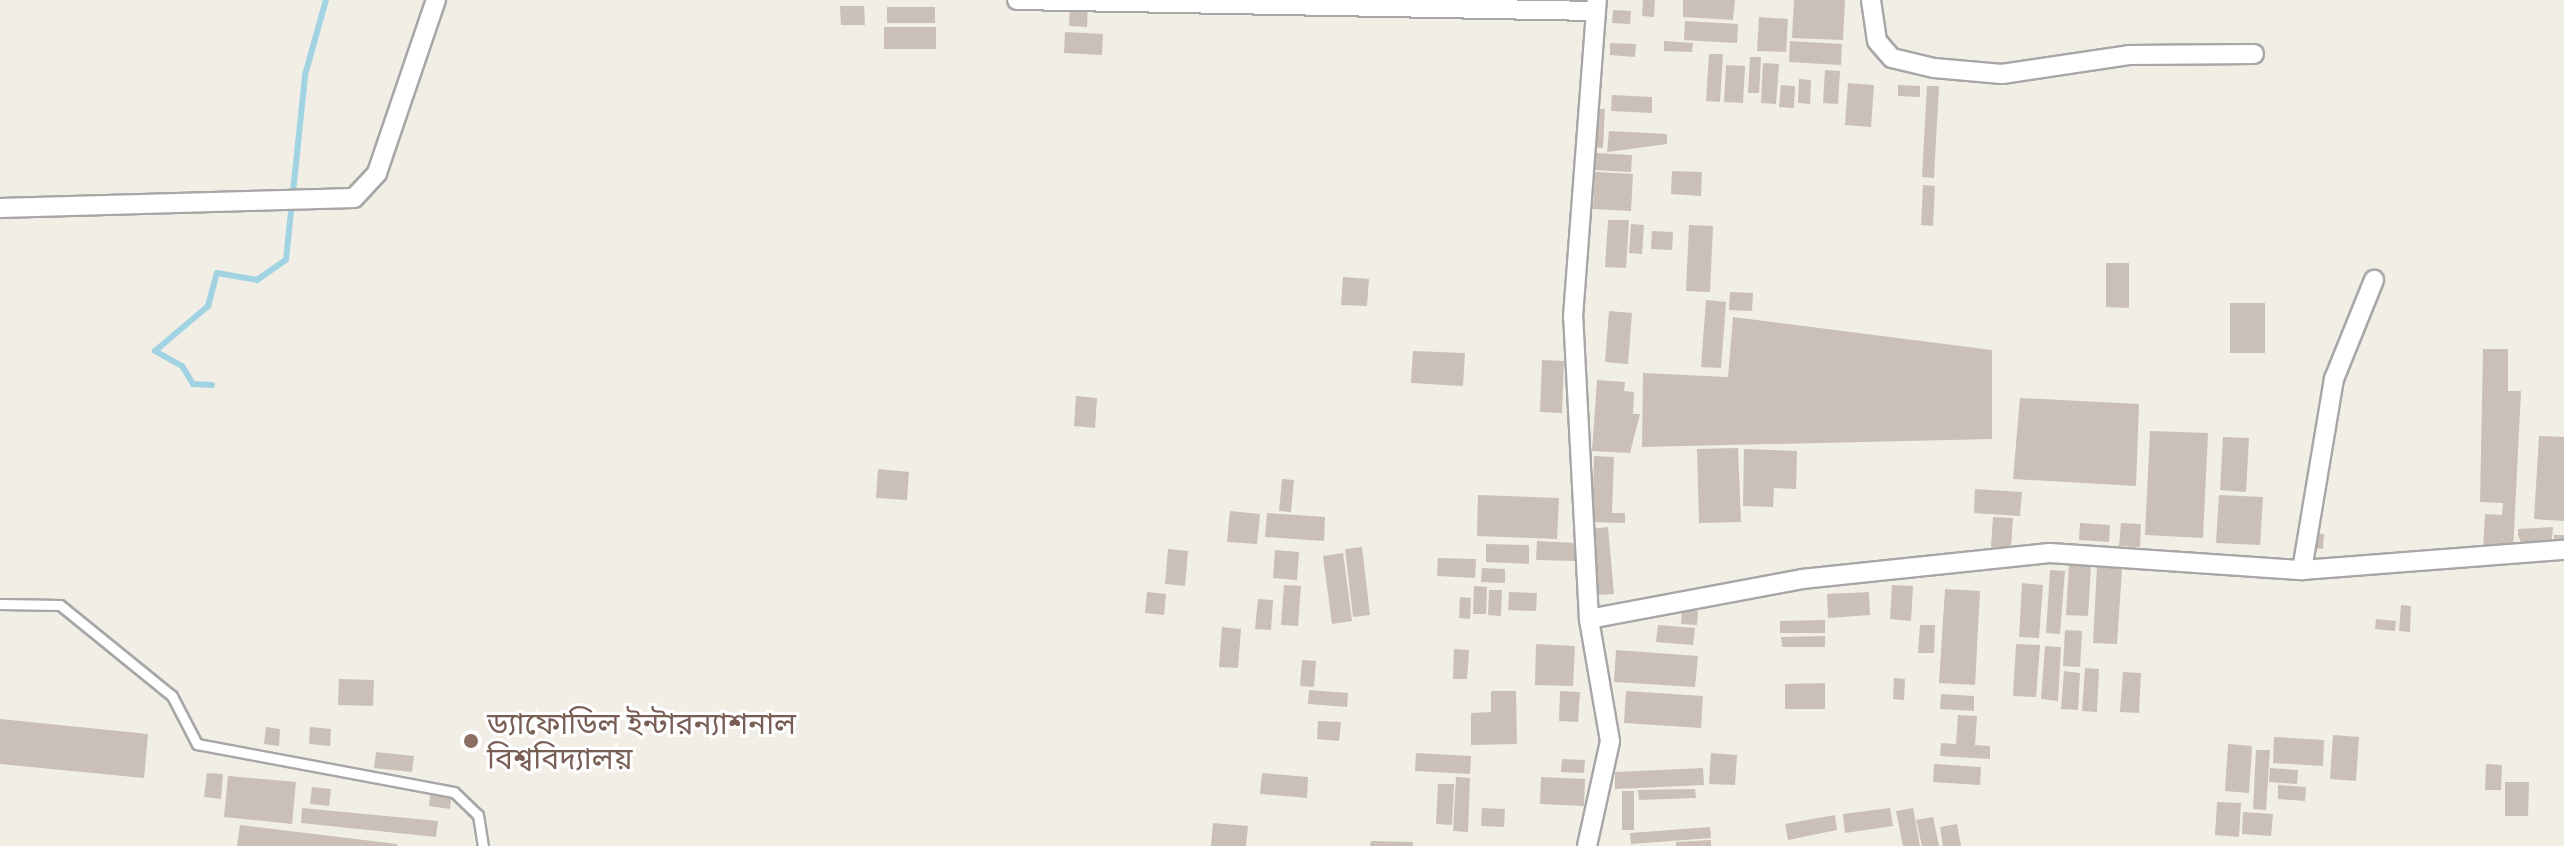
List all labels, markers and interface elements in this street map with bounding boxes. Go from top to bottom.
place label: ড্যাফোডিল ইন্টারন্যাশনাল বিশ্ববিদ্যালয় [487,706,796,776]
marker: ড্যাফোডিল ইন্টারন্যাশনাল বিশ্ববিদ্যালয় [462,732,480,750]

